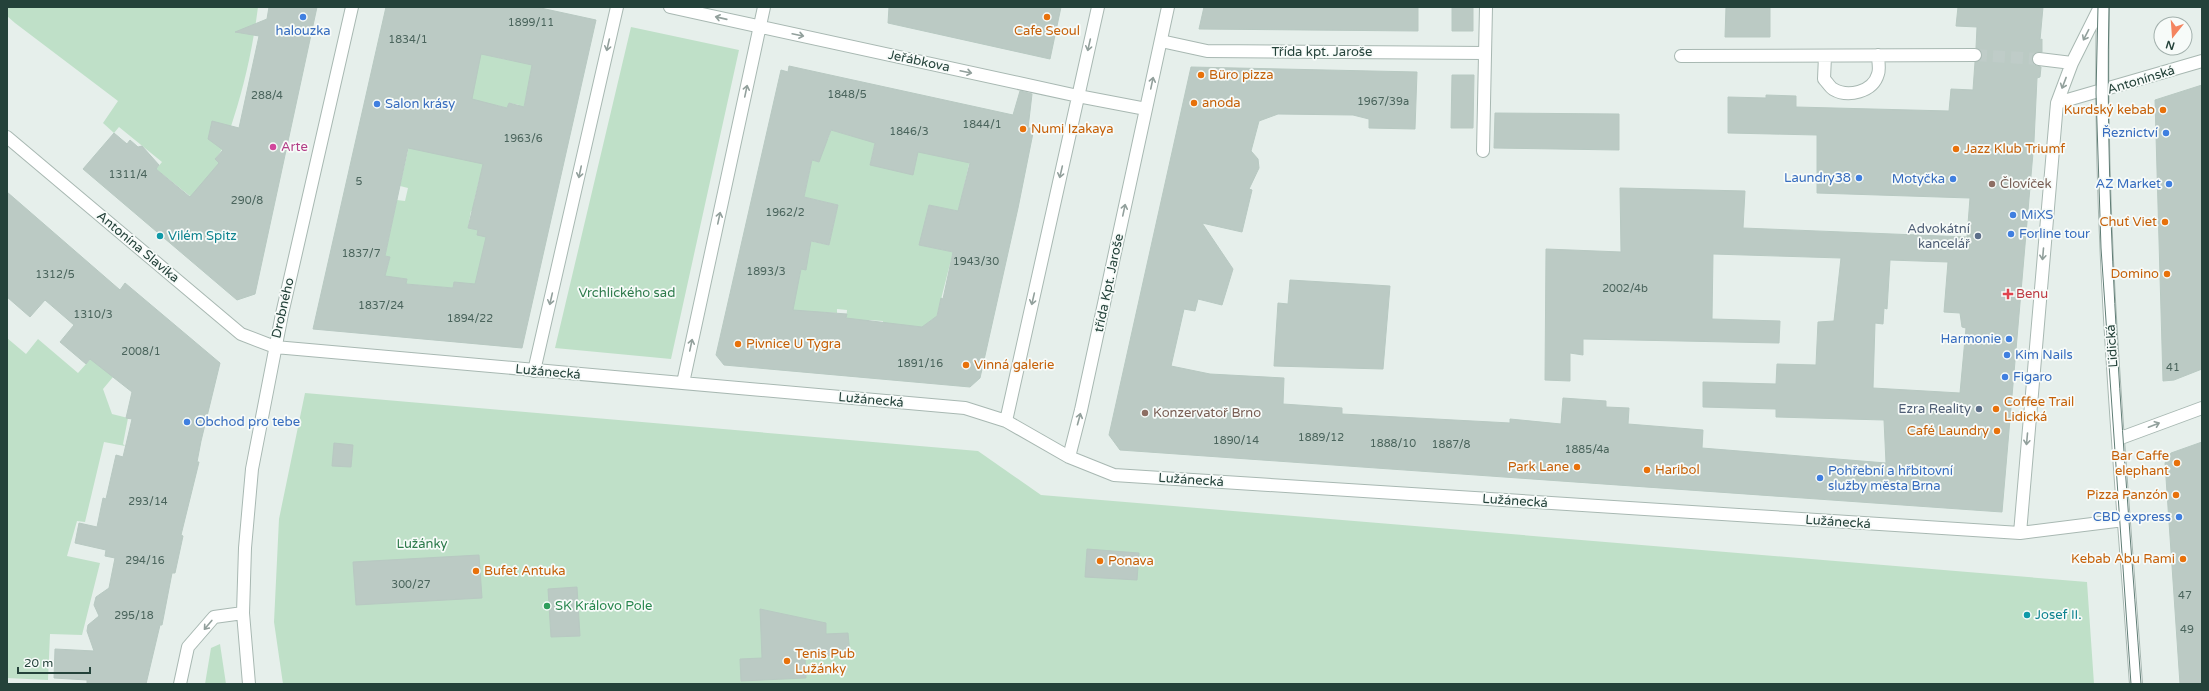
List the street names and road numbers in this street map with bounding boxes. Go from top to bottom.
street label: Třída kpt. Jaroše [1272,44,1372,60]
street label: Jeřábkova [887,47,951,75]
street label: Antonínská [2105,62,2177,98]
street label: Antonína Slavíka [94,208,182,286]
street label: třída Kpt. Jaroše [1091,232,1127,334]
street label: Drobného [268,276,298,340]
street label: Lidická [2103,324,2121,368]
street label: Lužánecká [515,361,581,383]
street label: Lužánecká [838,389,904,411]
street label: Lužánecká [1158,470,1224,490]
street label: Lužánecká [1482,491,1548,511]
street label: Lužánecká [1805,512,1871,532]

